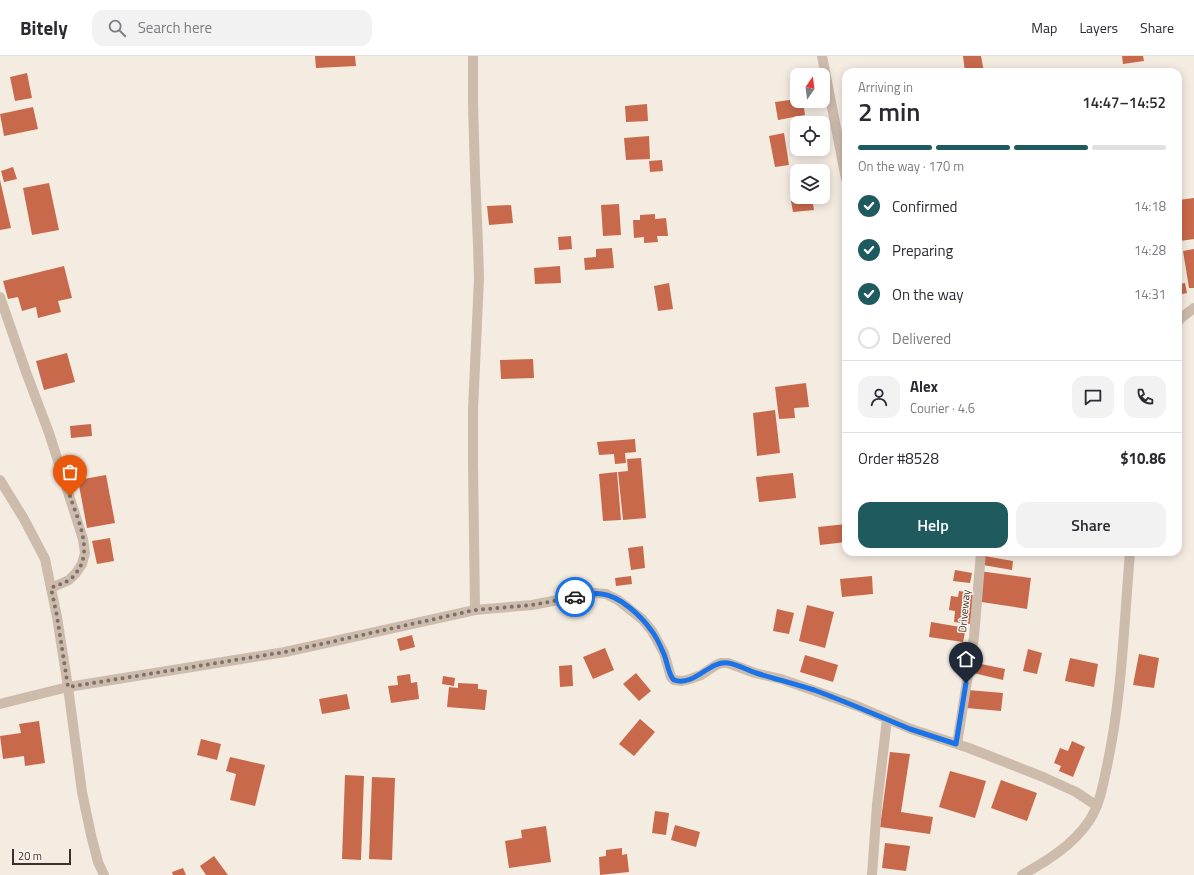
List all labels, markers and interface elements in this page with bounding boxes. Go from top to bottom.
search box [92,10,372,46]
text: Bitely [20,13,68,42]
text: Search here [138,16,212,39]
icon: search [106,17,128,39]
text: Map [1031,17,1057,38]
text: Layers [1079,17,1118,38]
text: Share [1140,17,1174,38]
north arrow [790,68,830,108]
map controls [790,68,830,204]
text: Arriving in [858,77,913,97]
text: 14:47–14:52 [1082,91,1166,114]
text: 2 min [858,92,921,131]
button: locate [790,116,830,156]
text: On the way · 170 m [858,156,964,176]
button: layers [790,164,830,204]
icon: check [858,195,880,217]
text: Confirmed [892,195,957,218]
text: 14:18 [1134,196,1166,216]
icon: check [858,239,880,261]
text: Preparing [892,239,953,262]
text: 14:28 [1134,240,1166,260]
icon: check [858,283,880,305]
text: On the way [892,283,964,306]
text: 14:31 [1134,284,1166,304]
text: Delivered [892,327,951,350]
text: Alex [910,375,938,398]
button: person [858,376,900,418]
button: chat [1072,376,1114,418]
button: phone [1124,376,1166,418]
text: Courier · 4.6 [910,398,975,418]
text: Order #8528 [858,447,939,470]
text: $10.86 [1120,447,1166,470]
pin [53,455,87,496]
icon: bag [59,461,81,483]
button: Help [858,502,1008,548]
button: Share [1016,502,1166,548]
courier [555,577,595,617]
icon: car [564,586,586,608]
street label: Driveway [954,588,974,633]
pin [949,642,983,683]
icon: home [955,648,977,670]
scale bar [12,847,71,866]
text: 20 m [18,848,42,864]

